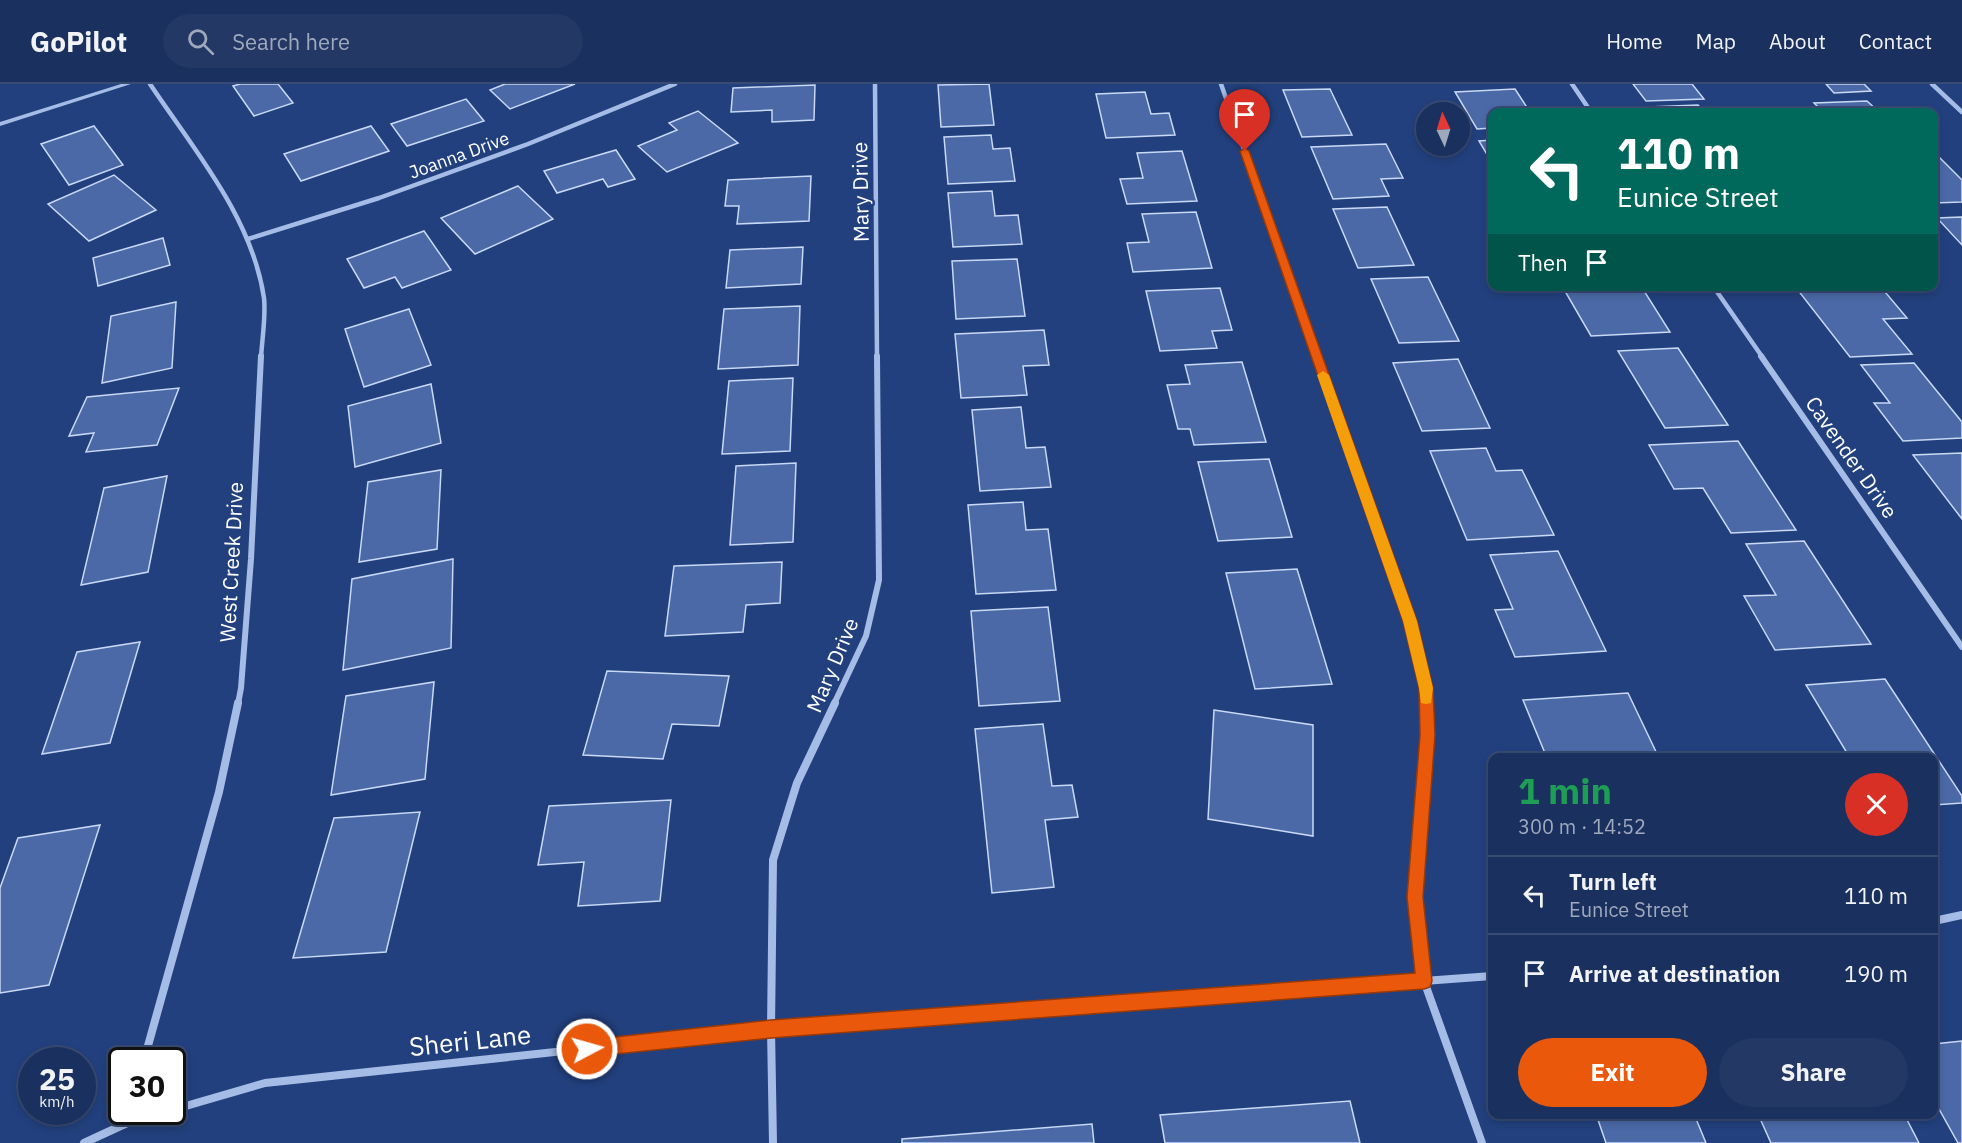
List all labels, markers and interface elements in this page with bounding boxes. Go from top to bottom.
search box [163,14,583,68]
text: GoPilot [30,23,127,60]
icon: search [184,25,217,58]
text: Search here [232,27,350,56]
text: Home [1606,27,1663,55]
text: Map [1696,27,1736,55]
text: About [1769,27,1826,55]
text: Contact [1859,27,1932,55]
pin [1219,89,1270,151]
icon: arrive [1228,98,1261,131]
north arrow [1416,102,1470,156]
map controls [1416,102,1470,156]
street label: Joanna Drive [406,126,512,184]
text: 110 m [1617,126,1740,181]
icon: left [1518,132,1596,210]
street label: Mary Drive [845,142,875,242]
text: Eunice Street [1617,179,1779,214]
icon: arrive [1580,246,1613,279]
text: Then [1518,248,1568,277]
street label: Cavender Drive [1800,390,1904,524]
street label: West Creek Drive [213,481,249,643]
street label: Mary Drive [800,613,864,717]
text: 1 min [1518,767,1612,814]
button: close [1845,773,1908,836]
text: 300 m · 14:52 [1518,813,1646,840]
text: Turn left [1569,867,1657,896]
icon: left [1518,879,1551,912]
text: 110 m [1844,881,1908,910]
text: Eunice Street [1569,896,1689,923]
icon: arrive [1518,957,1551,990]
text: Arrive at destination [1569,959,1780,988]
text: 190 m [1844,959,1908,988]
street label: Sheri Lane [407,1017,533,1063]
position arrow [555,1017,619,1081]
button: Exit [1518,1038,1707,1107]
button: Share [1719,1038,1908,1107]
speed limit sign: 30 [108,1047,186,1125]
text: 25 [39,1059,75,1098]
text: km/h [39,1092,75,1111]

